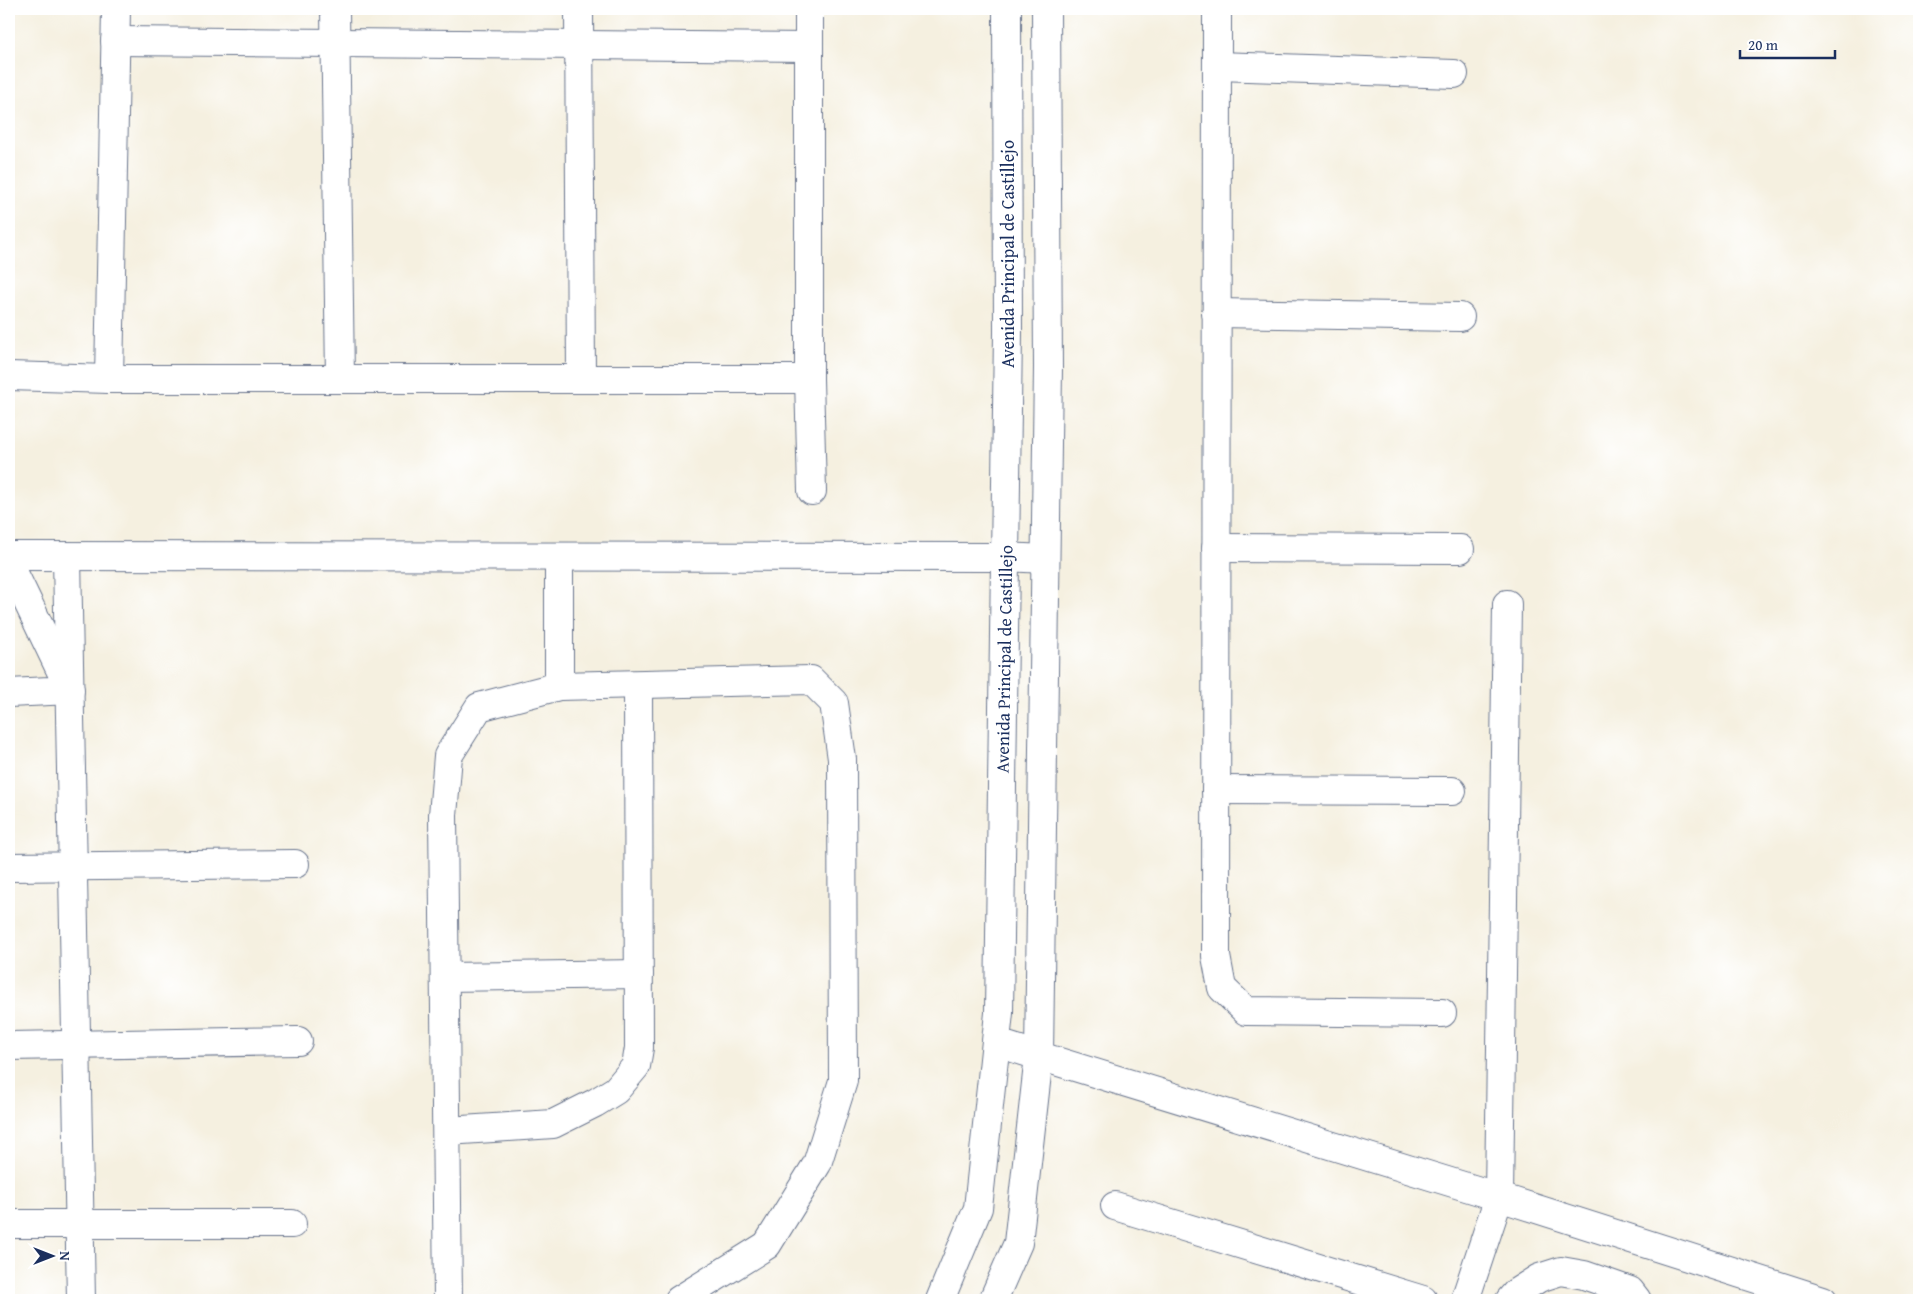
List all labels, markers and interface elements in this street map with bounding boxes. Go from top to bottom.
scale bar [1740,28,1836,60]
text: 20 m [1748,34,1779,55]
street label: Avenida Principal de Castillejo [994,140,1021,368]
street label: Avenida Principal de Castillejo [989,545,1019,773]
north arrow [28,1232,78,1282]
text: N [55,1251,75,1261]

